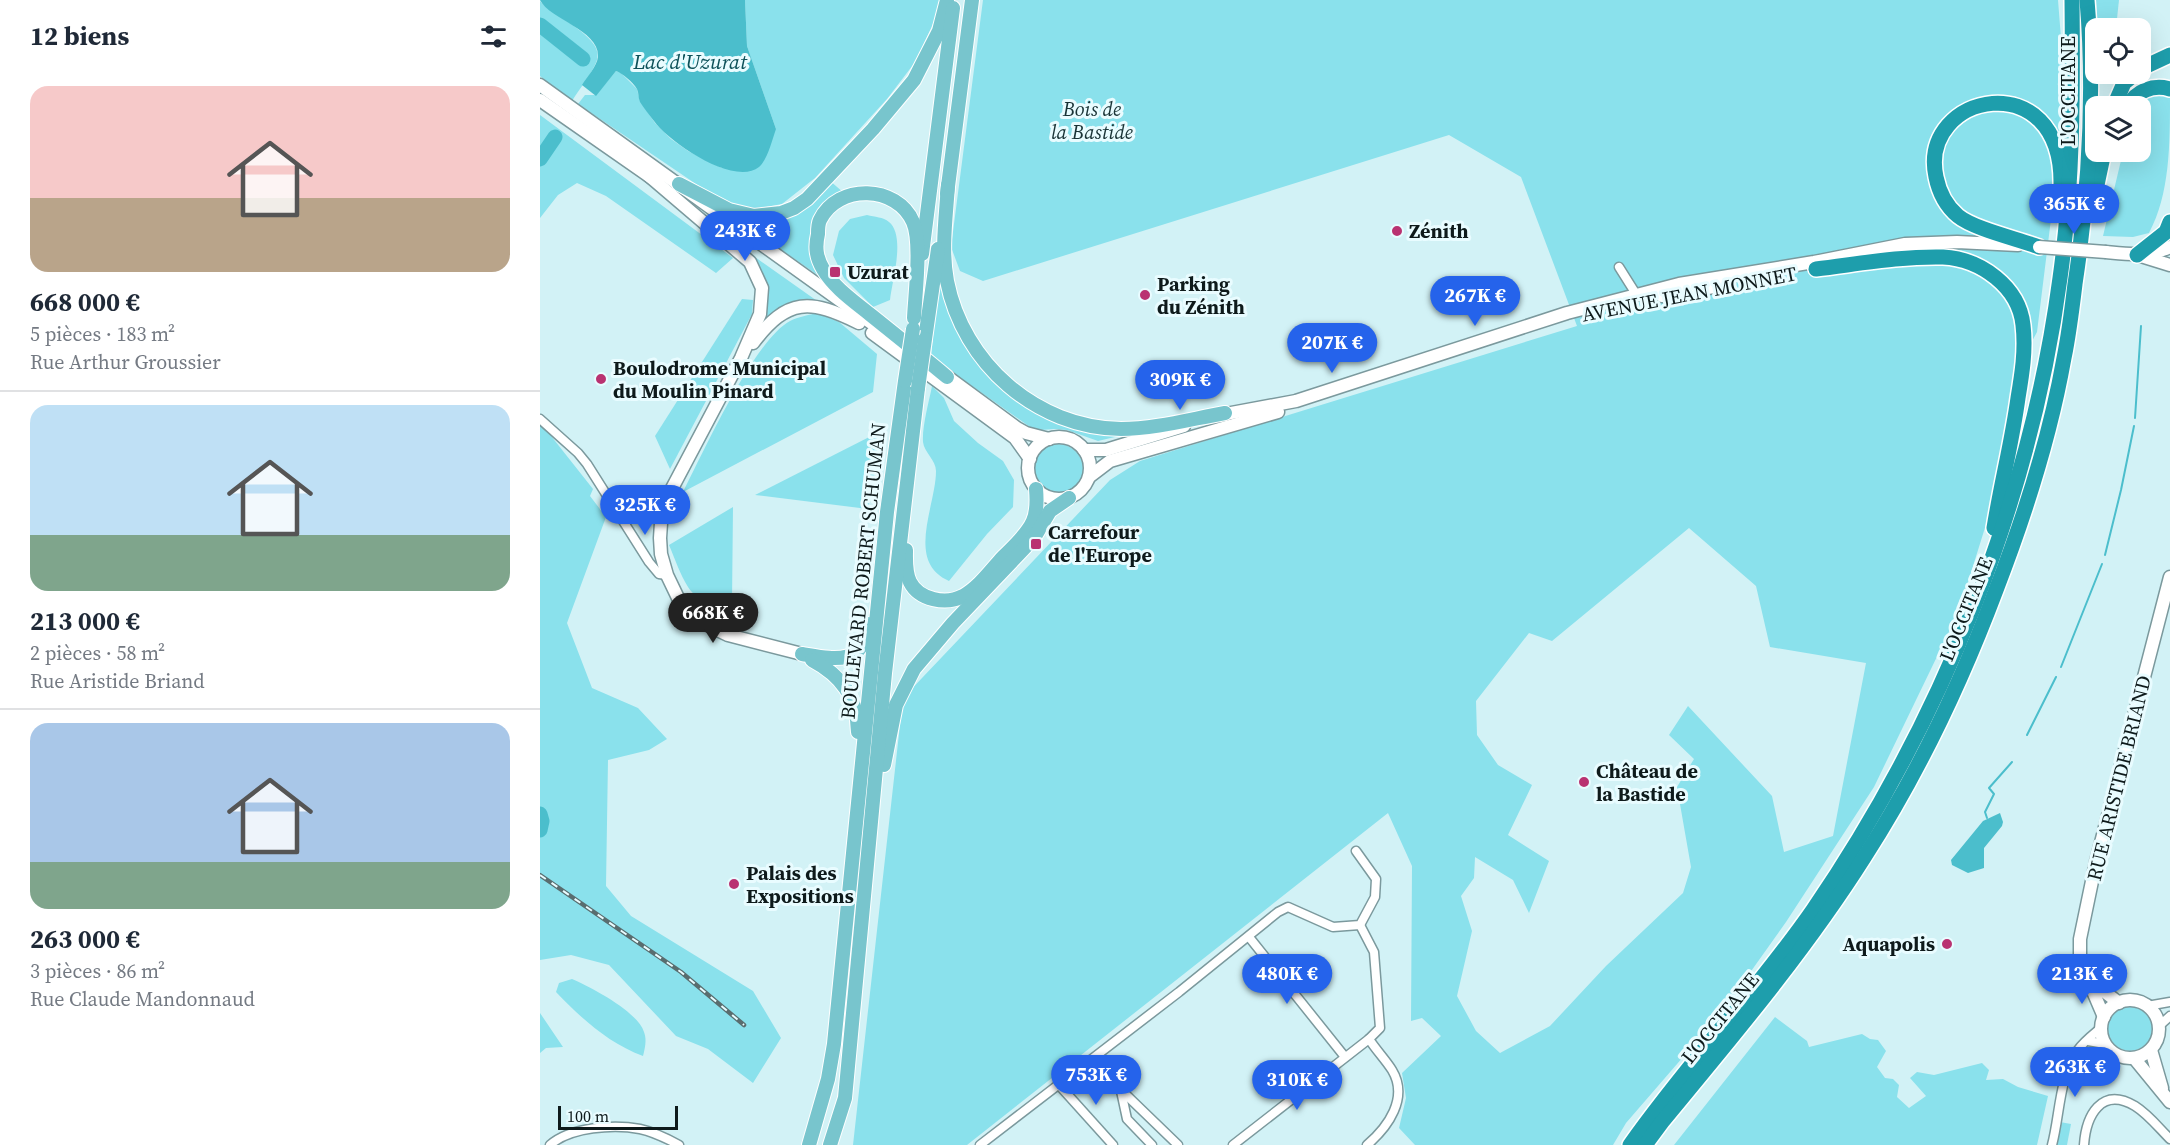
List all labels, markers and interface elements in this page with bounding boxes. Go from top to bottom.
text: 12 biens [30,18,129,54]
map controls [2085,18,2151,162]
button: locate [2085,18,2151,84]
icon: filters [477,20,510,53]
street label: L'OCCITANE [2054,36,2082,146]
water label: Lac d'Uzurat [632,47,748,76]
park label: Bois de la Bastide [1051,95,1133,146]
button: layers [2085,96,2151,162]
icon: home [216,125,324,233]
pin: 365K € [2025,184,2123,235]
text: 365K € [2043,189,2105,217]
pin: 243K € [696,211,794,262]
text: 243K € [714,216,776,244]
place label: Zénith [1409,217,1469,245]
marker: Zénith [1390,224,1404,238]
place label: Uzurat [847,258,910,286]
street label: AVENUE JEAN MONNET [1579,259,1799,329]
marker: Uzurat [828,265,842,279]
place label: Parking du Zénith [1157,270,1245,321]
pin: 267K € [1426,276,1524,327]
text: 267K € [1444,281,1506,309]
text: 668 000 € [30,284,140,320]
marker: Parking du Zénith [1138,288,1152,302]
text: 5 pièces · 183 m² [30,320,175,348]
pin: 207K € [1283,323,1381,374]
text: 207K € [1301,328,1363,356]
text: Rue Arthur Groussier [30,348,221,376]
place label: Boulodrome Municipal du Moulin Pinard [613,354,826,405]
pin: 309K € [1131,360,1229,411]
text: 309K € [1149,365,1211,393]
marker: Boulodrome Municipal du Moulin Pinard [594,372,608,386]
street label: BOULEVARD ROBERT SCHUMAN [834,422,892,720]
icon: home [216,444,324,552]
pin: 325K € [596,485,694,536]
text: 325K € [614,490,676,518]
place label: Carrefour de l'Europe [1048,518,1152,569]
marker: Carrefour de l'Europe [1029,537,1043,551]
street label: L'OCCITANE [1932,553,2000,665]
pin: 668K € [664,593,762,644]
text: 668K € [682,598,744,626]
text: 213 000 € [30,603,140,639]
text: 2 pièces · 58 m² [30,639,165,667]
text: Rue Aristide Briand [30,667,205,695]
street label: RUE ARISTIDE BRIAND [2080,672,2158,884]
place label: Château de la Bastide [1596,757,1698,808]
icon: home [216,762,324,870]
marker: Château de la Bastide [1577,775,1591,789]
place label: Palais des Expositions [746,859,854,910]
marker: Palais des Expositions [727,877,741,891]
text: 263 000 € [30,921,140,957]
place label: Aquapolis [1842,930,1935,958]
marker: Aquapolis [1940,937,1954,951]
pin: 480K € [1238,954,1336,1005]
pin: 213K € [2033,954,2131,1005]
text: 3 pièces · 86 m² [30,957,165,985]
text: 480K € [1256,959,1318,987]
text: 213K € [2051,959,2113,987]
street label: L'OCCITANE [1674,966,1766,1070]
text: Rue Claude Mandonnaud [30,985,255,1013]
pin: 263K € [2026,1047,2124,1098]
text: 263K € [2044,1052,2106,1080]
pin: 753K € [1047,1055,1145,1106]
text: 753K € [1065,1060,1127,1088]
pin: 310K € [1248,1060,1346,1111]
text: 310K € [1266,1065,1328,1093]
scale bar [558,1103,678,1130]
text: 100 m [567,1105,609,1127]

